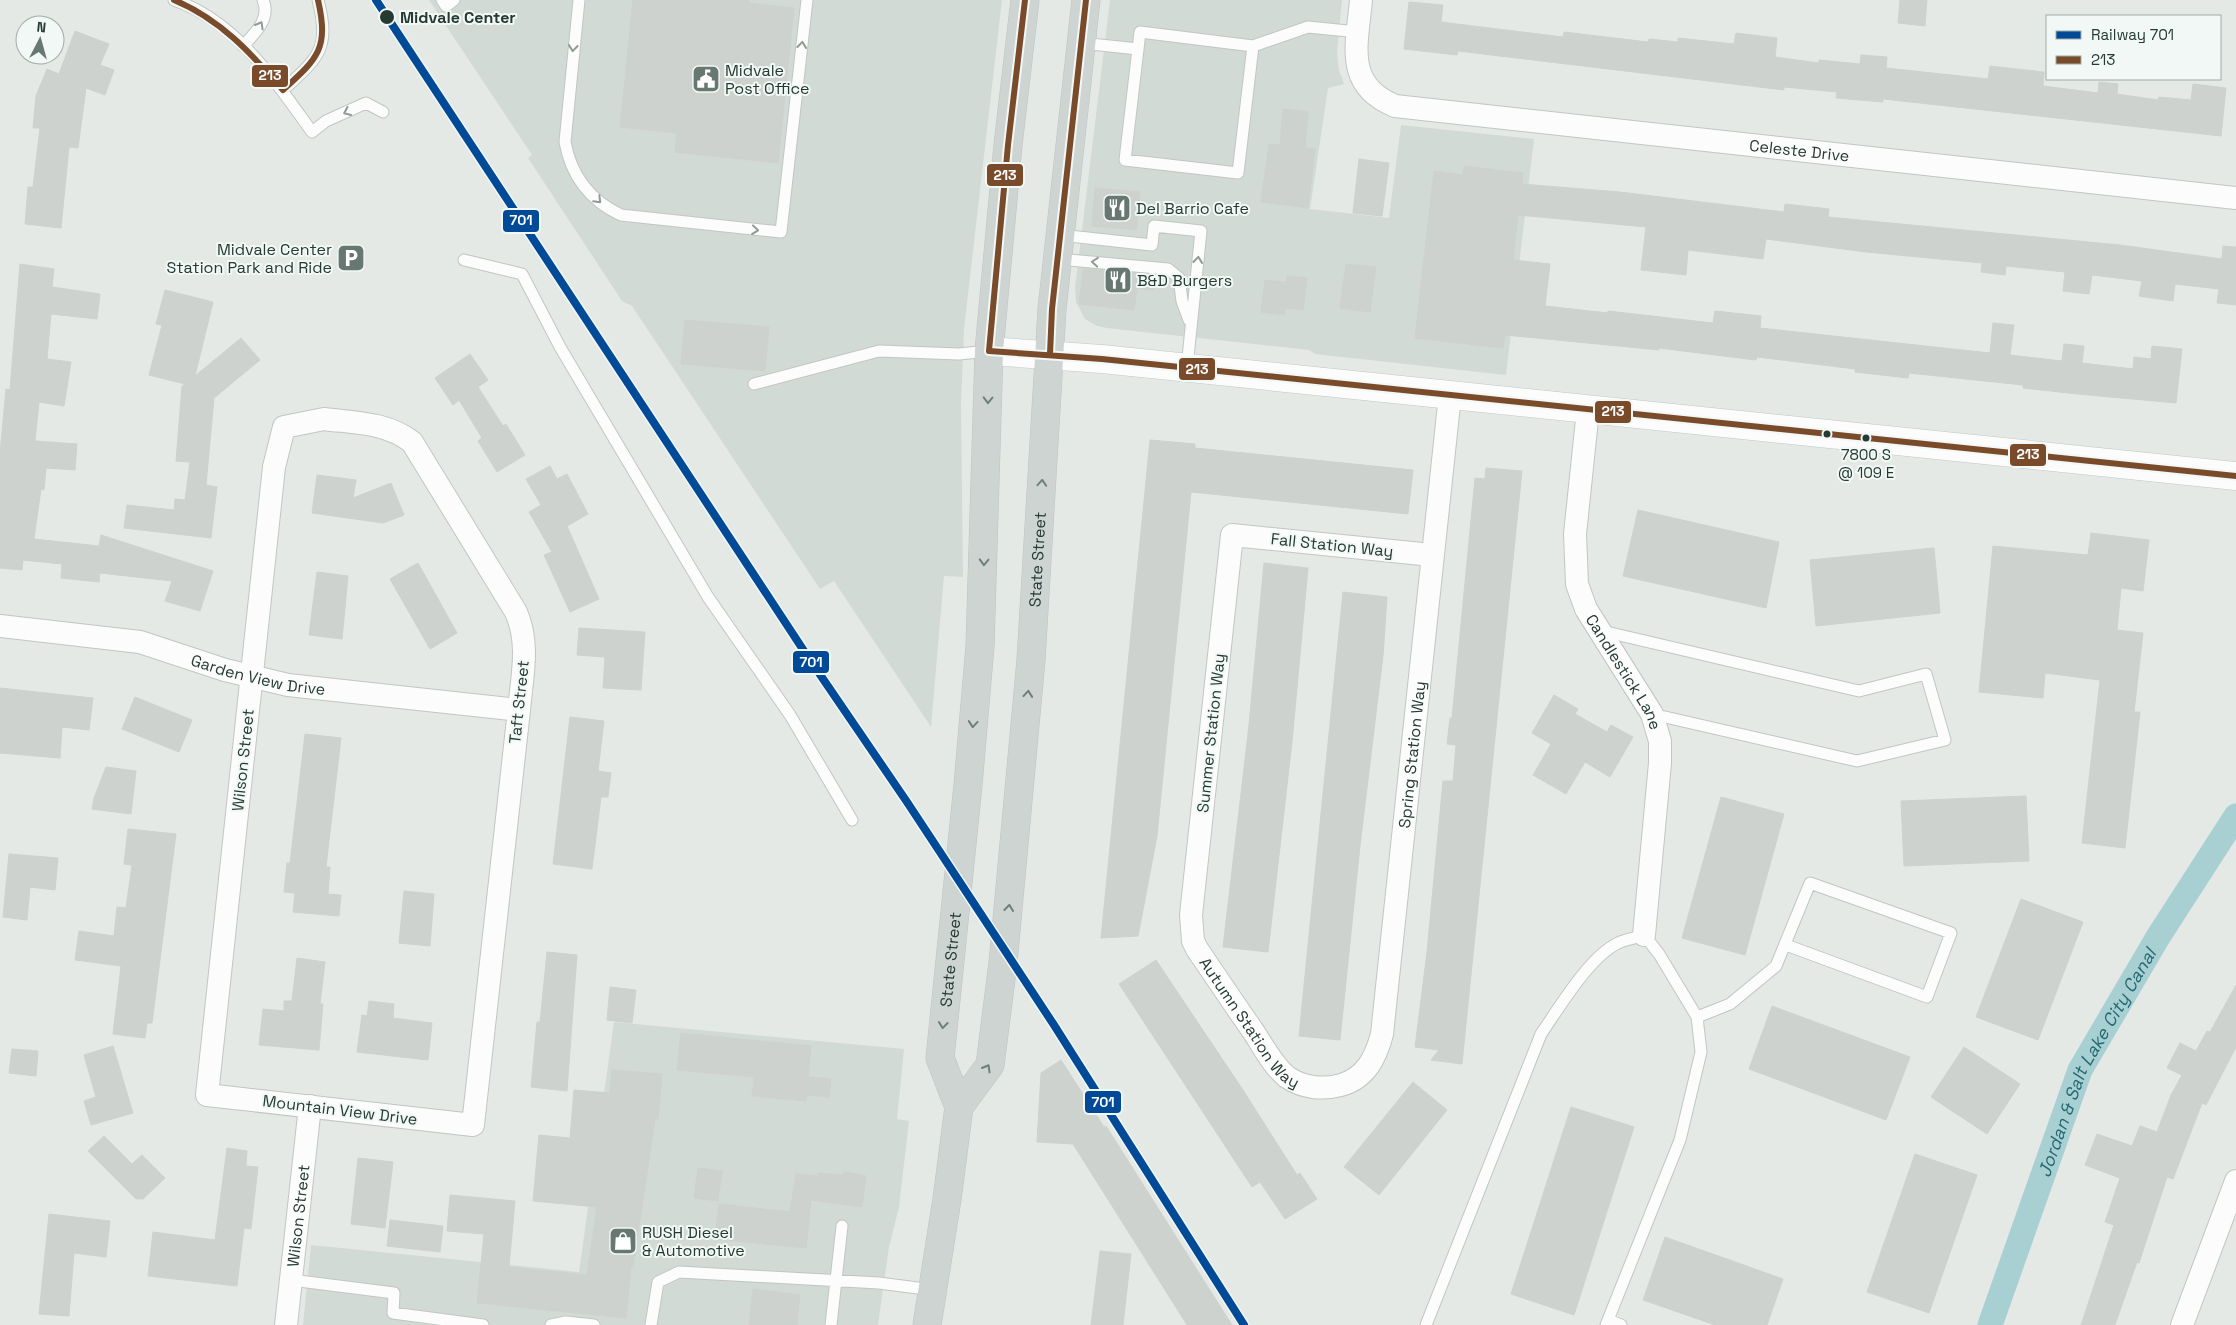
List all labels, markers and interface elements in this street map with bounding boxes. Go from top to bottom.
place label: Midvale Center [400,7,516,28]
marker: Midvale Center [378,8,396,26]
north arrow [15,15,65,65]
legend [2046,15,2221,80]
text: N [36,18,47,37]
one-way arrow [253,21,263,30]
text: Railway 701 [2091,25,2174,44]
one-way arrow [796,40,807,48]
one-way arrow [568,45,579,53]
text: 213 [2091,50,2115,69]
place label: Midvale Post Office [725,60,809,99]
line badge: 213 [251,64,289,88]
public building icon: Midvale Post Office [691,64,721,94]
text: 213 [258,66,282,84]
one-way arrow [343,105,352,116]
street label: Celeste Drive [1748,134,1850,166]
line badge: 213 [986,163,1024,187]
text: 213 [993,166,1017,184]
restaurant icon: Del Barrio Cafe [1102,193,1132,223]
one-way arrow [592,194,601,203]
place label: Del Barrio Cafe [1136,198,1249,219]
line badge: 701 [502,209,540,233]
text: 701 [509,211,533,229]
one-way arrow [751,224,759,235]
place label: Midvale Center Station Park and Ride [166,239,332,278]
parking icon: Midvale Center Station Park and Ride [336,243,366,273]
one-way arrow [1192,256,1203,264]
one-way arrow [1090,257,1098,268]
restaurant icon: B&D Burgers [1103,265,1133,295]
place label: B&D Burgers [1137,270,1232,291]
line badge: 213 [1178,357,1216,381]
text: 213 [1185,360,1209,378]
one-way arrow [983,396,993,404]
line badge: 213 [1594,400,1632,424]
text: 213 [1601,402,1625,420]
unlabelled marker [1822,429,1832,439]
marker: 7800 S @ 109 E [1861,433,1871,443]
line badge: 213 [2009,443,2047,467]
place label: 7800 S @ 109 E [1838,445,1894,482]
text: 213 [2016,445,2040,463]
one-way arrow [1037,479,1048,487]
street label: State Street [1024,511,1050,608]
street label: Fall Station Way [1270,528,1394,562]
one-way arrow [978,558,989,566]
street label: Candlestick Lane [1581,610,1667,732]
street label: Garden View Drive [188,649,327,699]
line badge: 701 [792,650,830,674]
street label: Summer Station Way [1192,652,1230,814]
text: 701 [799,653,823,671]
street label: Taft Street [504,659,534,745]
street label: Spring Station Way [1393,680,1430,829]
one-way arrow [1022,689,1033,697]
street label: Wilson Street [227,708,259,812]
one-way arrow [968,720,979,728]
one-way arrow [1003,904,1014,912]
street label: State Street [935,911,965,1008]
water label: Jordan & Salt Lake City Canal [2032,942,2162,1180]
street label: Autumn Station Way [1195,953,1303,1093]
one-way arrow [938,1021,949,1029]
one-way arrow [981,1064,991,1073]
street label: Mountain View Drive [261,1090,419,1130]
line badge: 701 [1084,1090,1122,1114]
text: 701 [1091,1093,1115,1111]
street label: Wilson Street [282,1163,314,1268]
place label: RUSH Diesel & Automotive [642,1222,745,1261]
shop icon: RUSH Diesel & Automotive [608,1226,638,1256]

